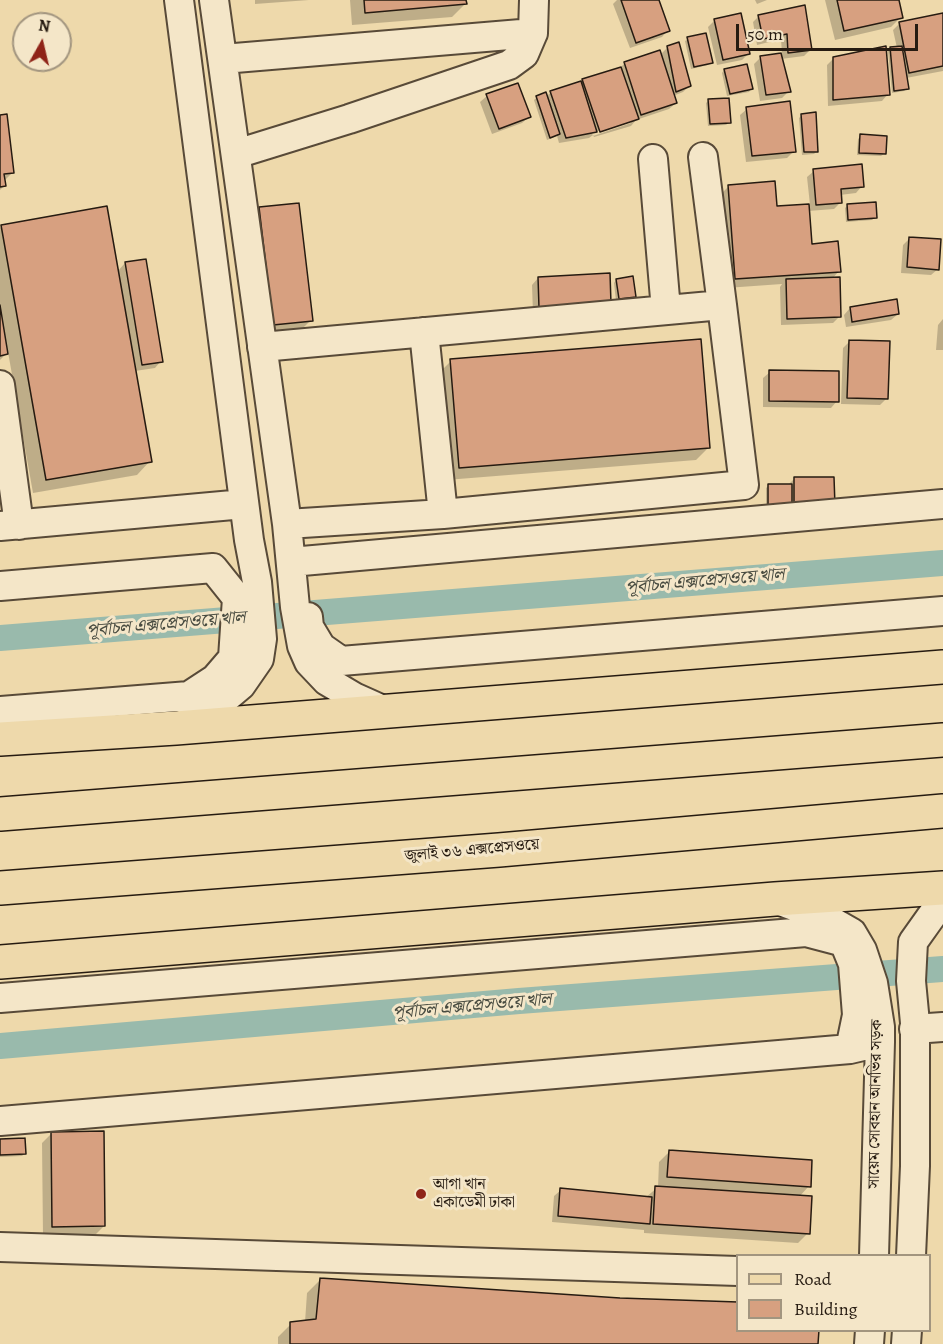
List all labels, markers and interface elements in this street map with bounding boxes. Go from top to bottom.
north arrow [12,12,72,72]
scale bar [739,12,920,50]
text: N [37,14,52,38]
text: 50 m [747,22,783,46]
water label: পূর্বাচল এক্সপ্রেসওয়ে খাল [625,564,785,600]
water label: পূর্বাচল এক্সপ্রেসওয়ে খাল [86,607,246,643]
street label: জুলাই ৩৬ এক্সপ্রেসওয়ে [404,836,540,866]
water label: পূর্বাচল এক্সপ্রেসওয়ে খাল [392,989,552,1025]
street label: সায়েম সোবহান আনভির সড়ক [865,1019,887,1189]
place label: আগা খান একাডেমী ঢাকা [433,1175,515,1213]
marker: আগা খান একাডেমী ঢাকা [414,1187,428,1201]
legend [736,1254,931,1332]
text: Road [794,1267,831,1291]
text: Building [794,1297,858,1321]

